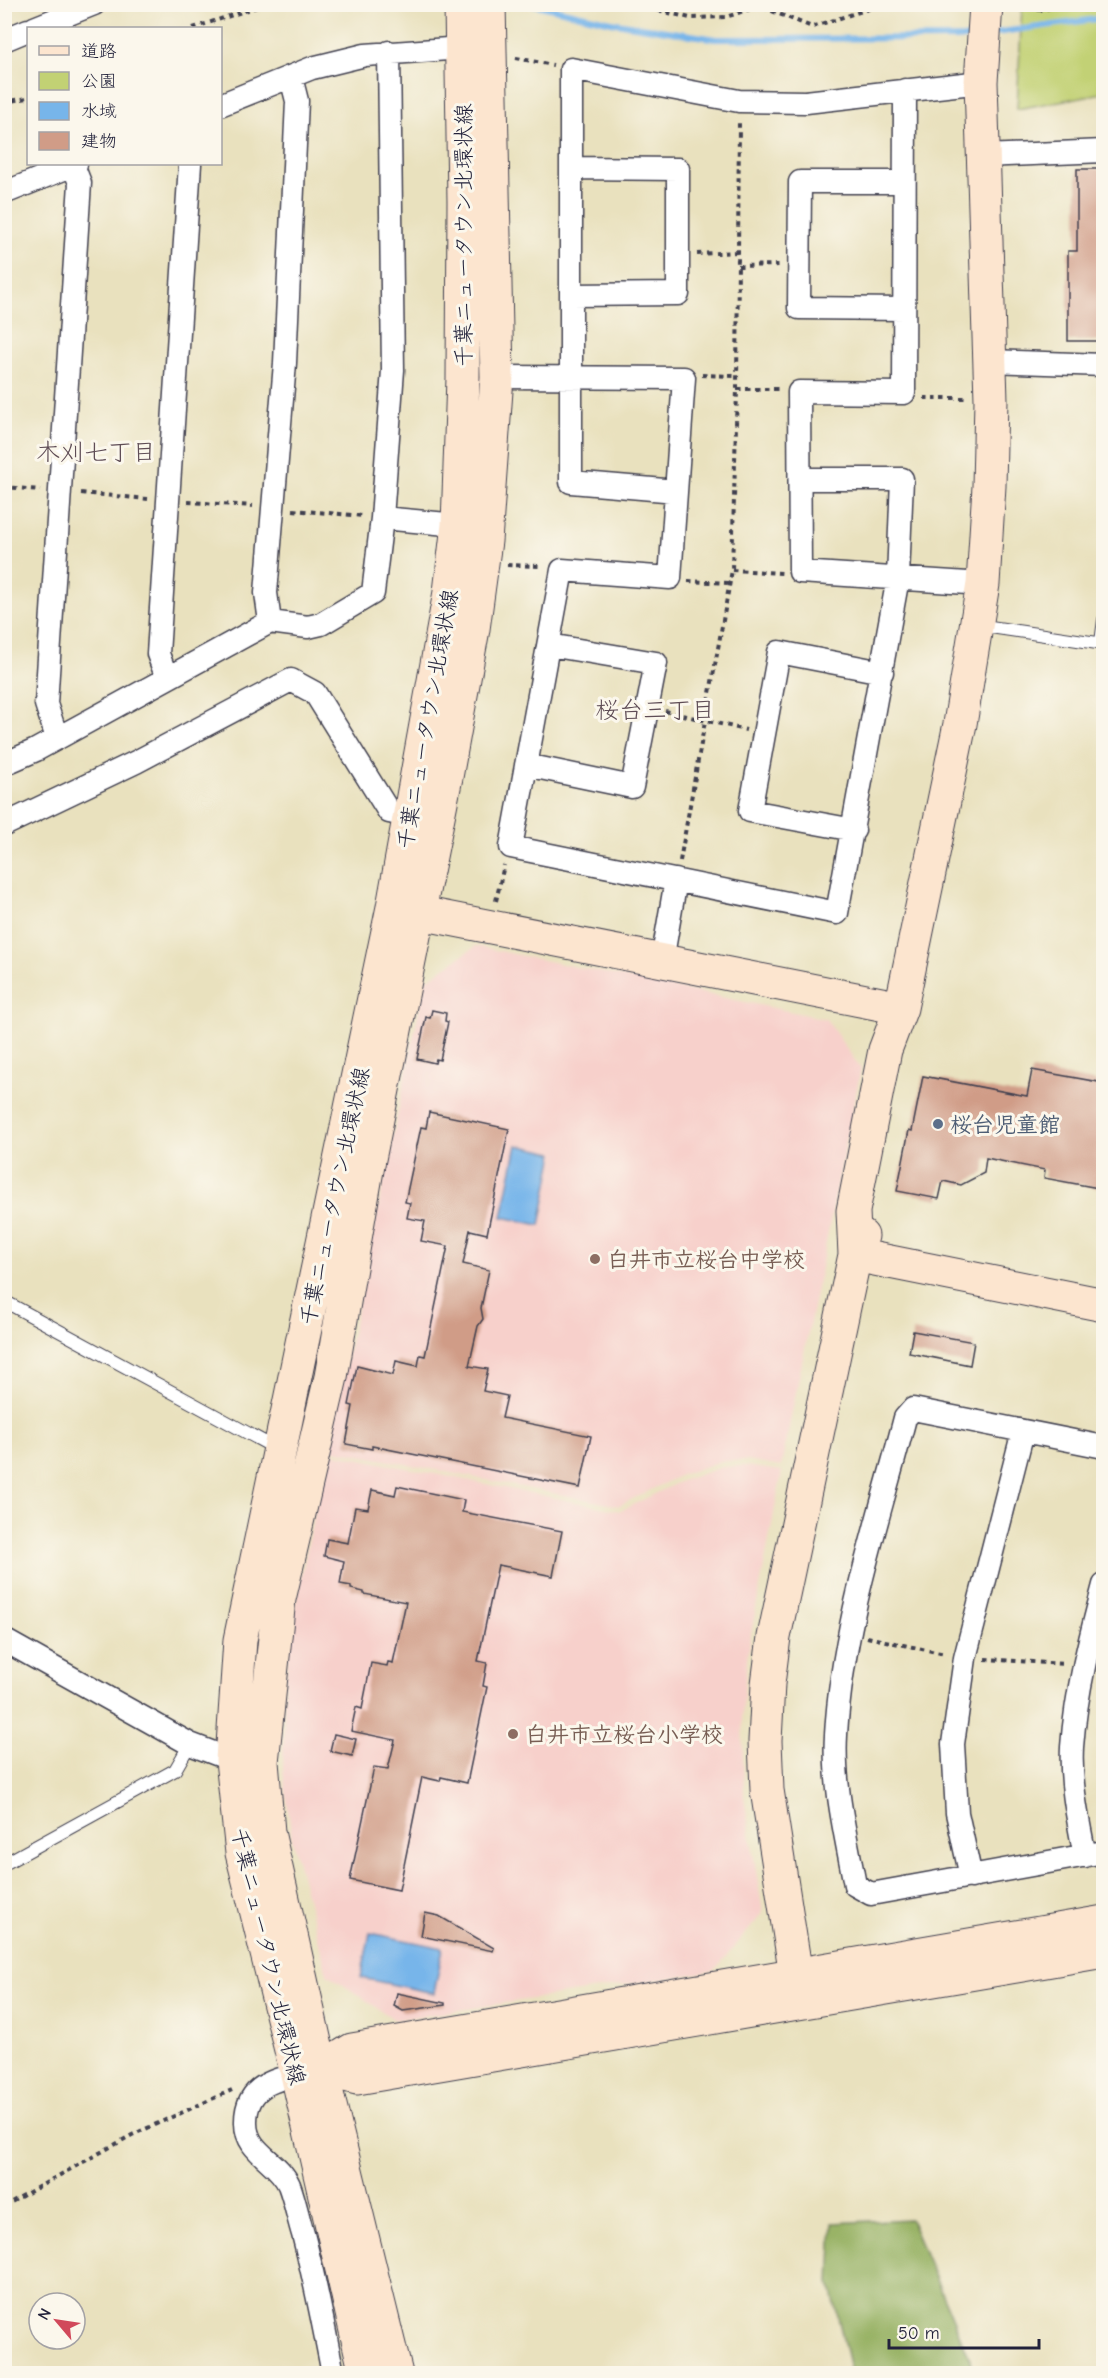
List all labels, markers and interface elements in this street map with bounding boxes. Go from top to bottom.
legend [27,27,222,165]
text: 道路 [81,41,117,62]
text: 公園 [81,71,117,92]
text: 水域 [81,101,117,122]
street label: 千葉ニュータウン北環状線 [451,103,477,367]
text: 建物 [81,131,117,152]
district label: 木刈七丁目 [36,438,156,466]
street label: 千葉ニュータウン北環状線 [392,587,464,851]
district label: 桜台三丁目 [595,696,715,724]
street label: 千葉ニュータウン北環状線 [295,1065,375,1328]
place label: 桜台児童館 [950,1112,1060,1138]
marker: 桜台児童館 [931,1117,945,1131]
place label: 白井市立桜台中学校 [607,1247,805,1273]
marker: 白井市立桜台中学校 [588,1252,602,1266]
place label: 白井市立桜台小学校 [525,1722,723,1748]
marker: 白井市立桜台小学校 [506,1727,520,1741]
street label: 千葉ニュータウン北環状線 [226,1825,310,2088]
north arrow [27,2291,87,2351]
text: N [34,2305,55,2323]
scale bar [889,2312,1039,2350]
text: 50 m [898,2323,940,2344]

